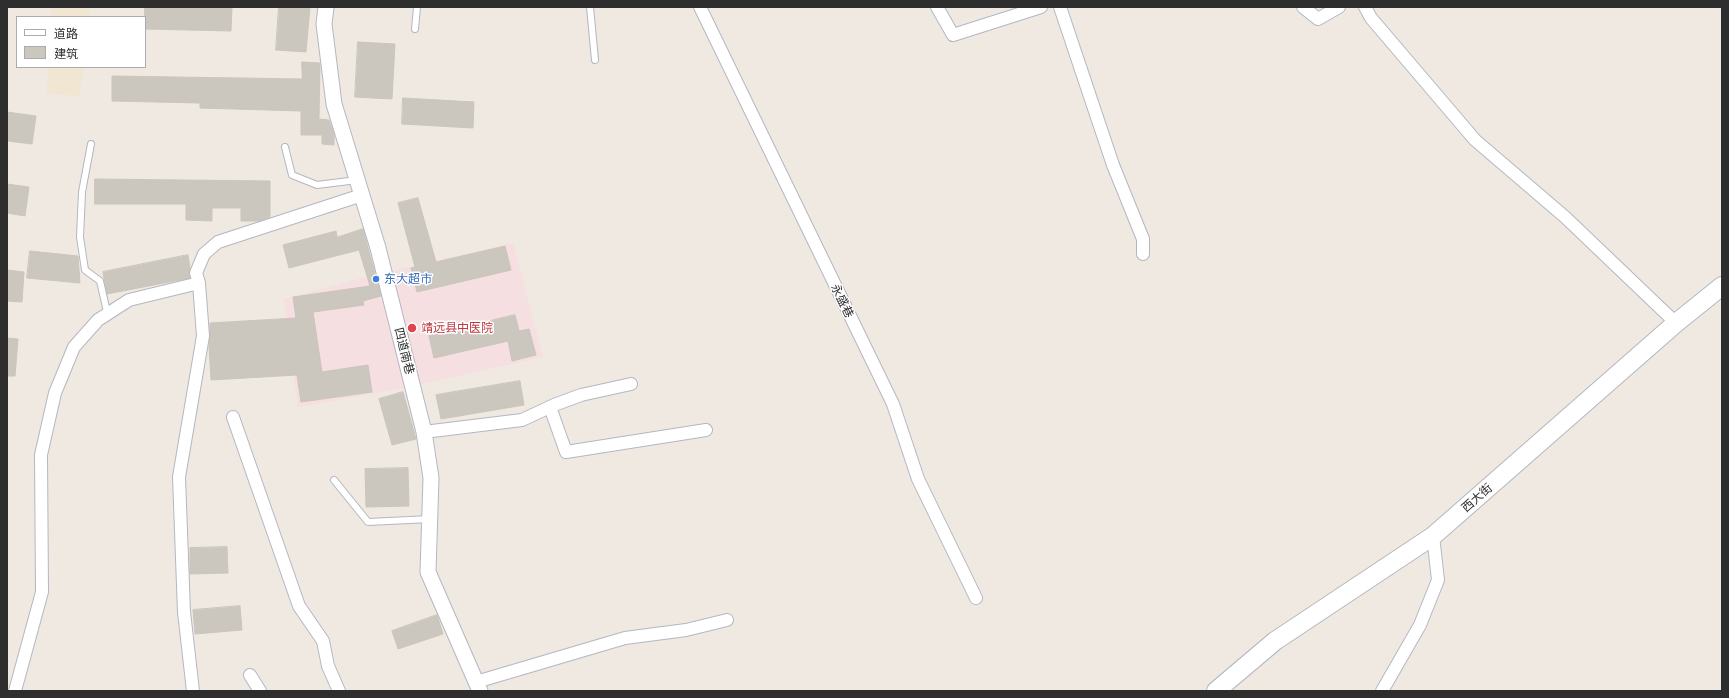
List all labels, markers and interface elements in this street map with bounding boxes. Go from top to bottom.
legend [16,16,146,68]
text: 道路 [54,26,78,41]
text: 建筑 [54,46,78,61]
place label: 东大超市 [384,272,432,286]
marker: 东大超市 [371,274,381,284]
street label: 永盛巷 [828,282,856,320]
place label: 靖远县中医院 [421,321,493,335]
marker: 靖远县中医院 [406,322,418,334]
street label: 四道南巷 [391,326,417,376]
street label: 西大街 [1459,481,1495,515]

